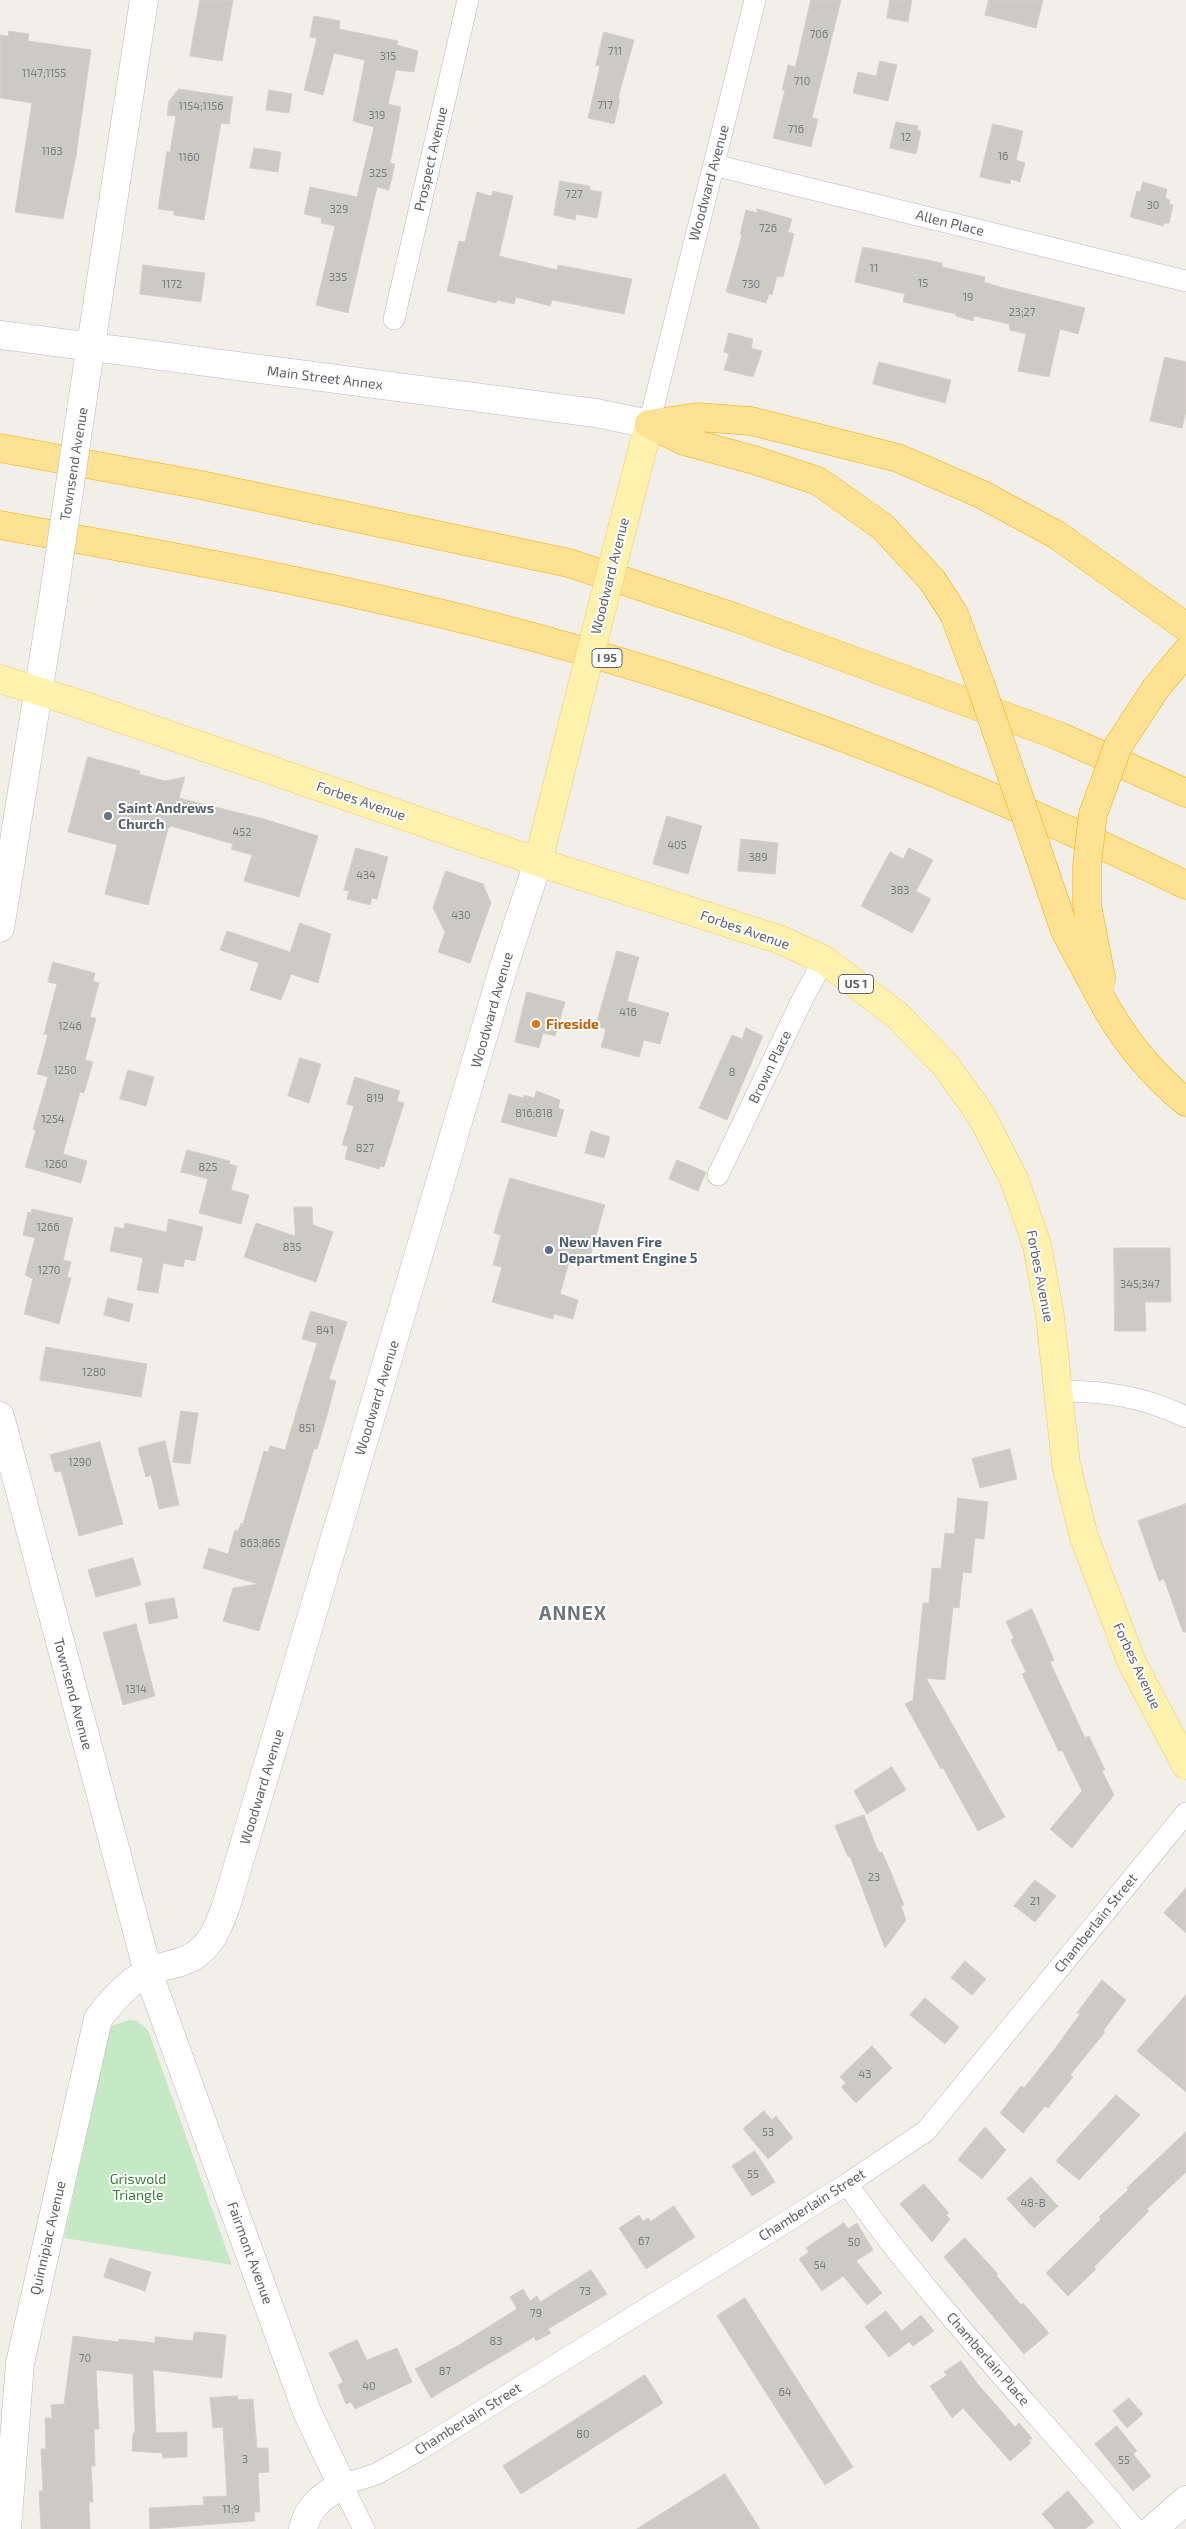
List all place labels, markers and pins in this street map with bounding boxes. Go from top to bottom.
place label: Saint Andrews Church [118,800,214,832]
marker: Saint Andrews Church [102,810,114,822]
place label: Fireside [546,1016,599,1032]
marker: Fireside [530,1018,542,1030]
place label: New Haven Fire Department Engine 5 [559,1234,698,1266]
marker: New Haven Fire Department Engine 5 [543,1244,555,1256]

